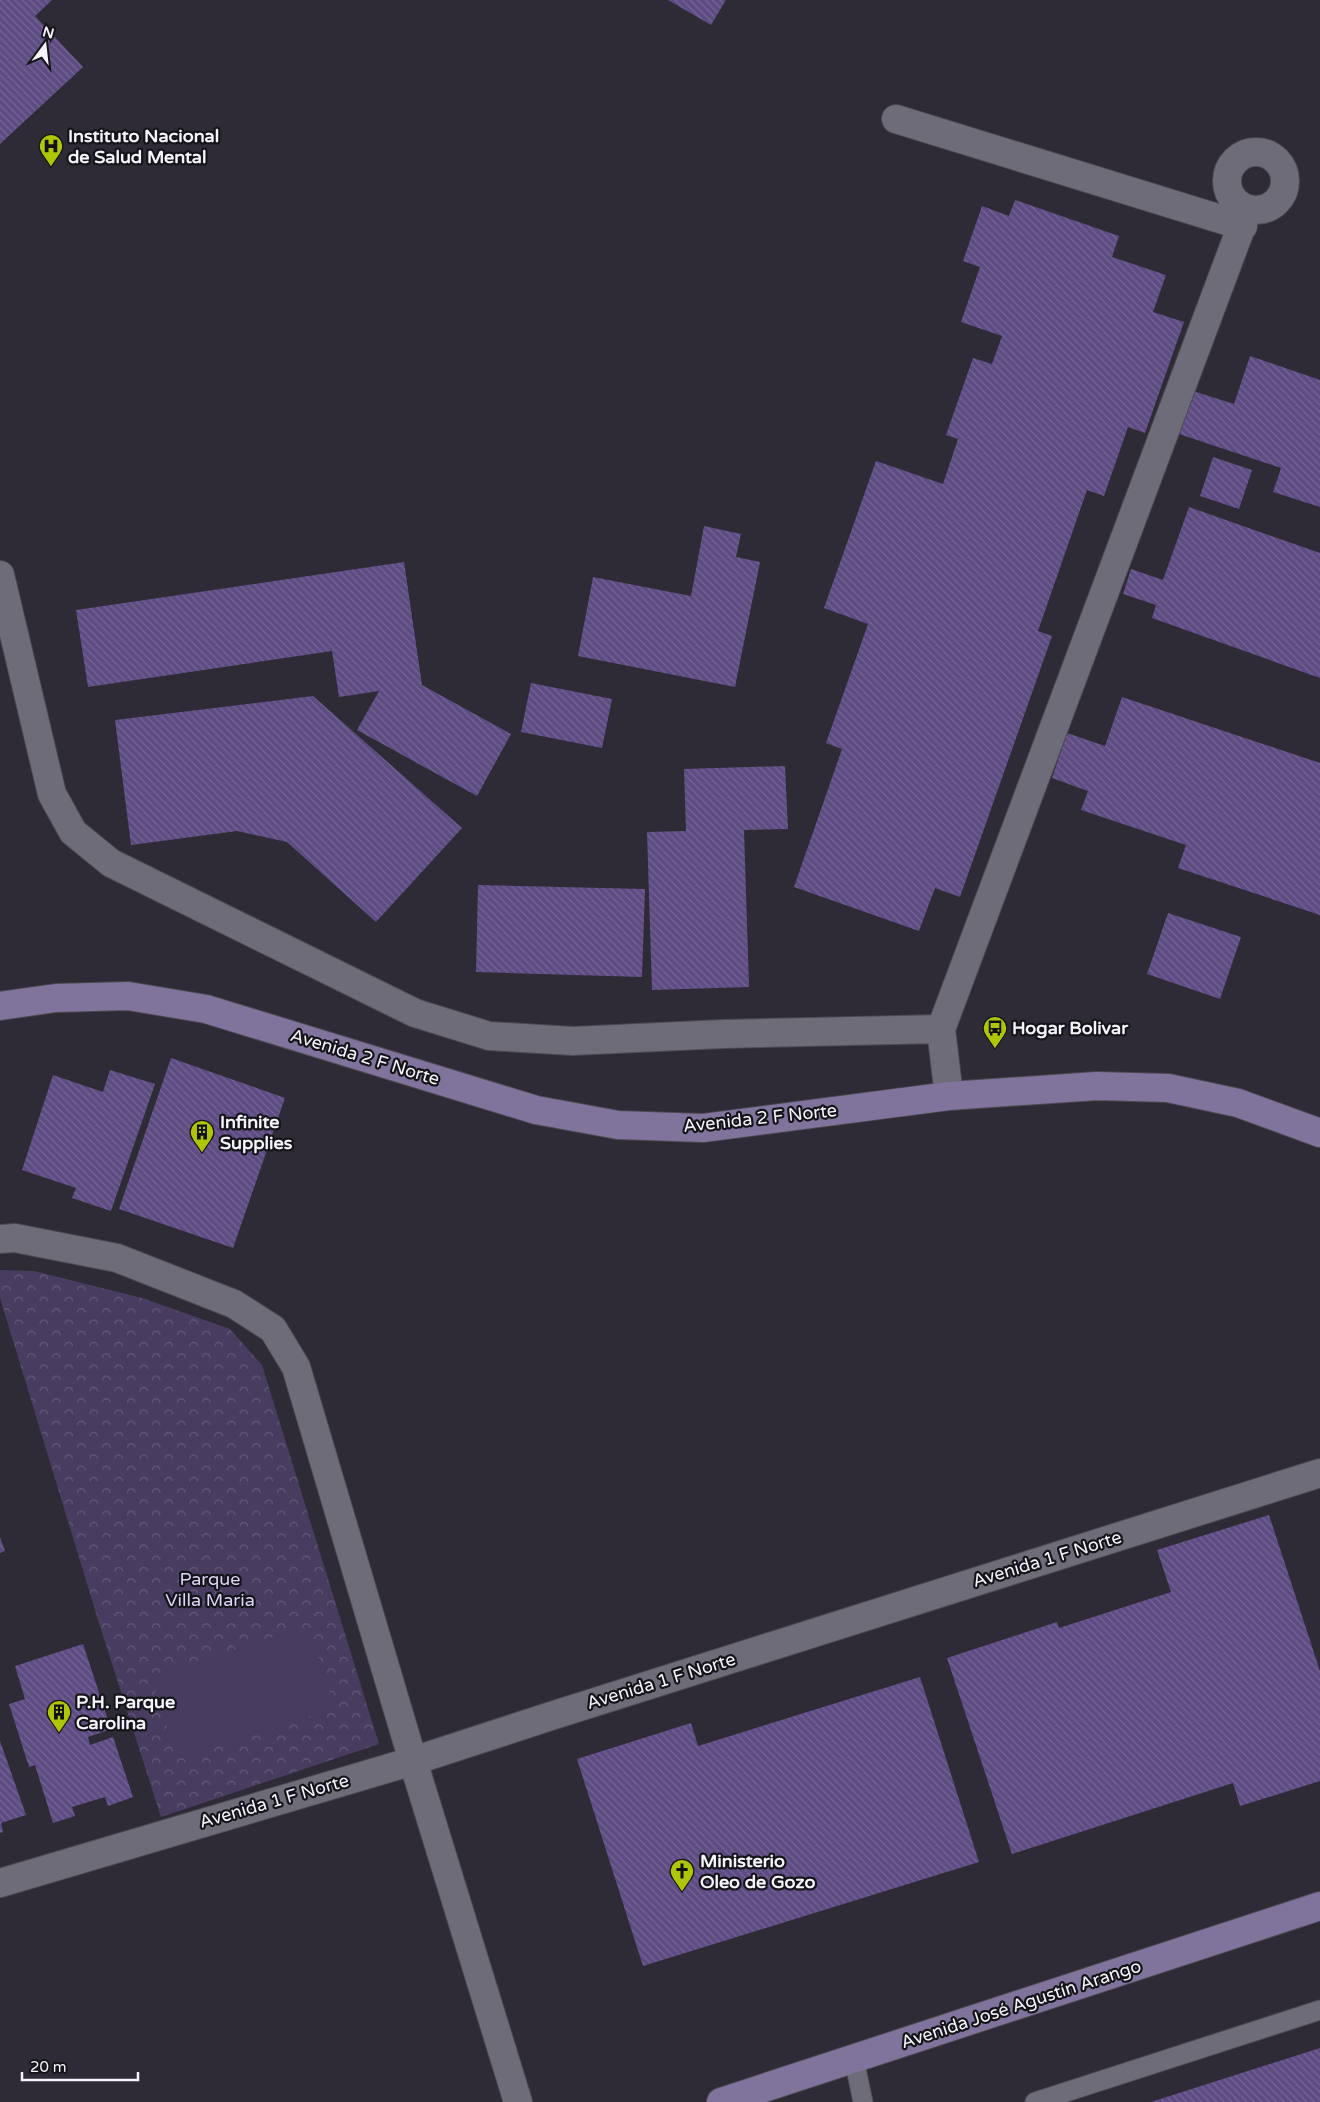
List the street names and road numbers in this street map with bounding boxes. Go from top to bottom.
street label: Avenida 2 F Norte [288,1024,442,1090]
street label: Avenida 2 F Norte [682,1099,838,1137]
street label: Avenida 1 F Norte [970,1526,1124,1592]
street label: Avenida 1 F Norte [584,1648,738,1714]
street label: Avenida 1 F Norte [197,1769,351,1833]
street label: Avenida José Agustín Arango [898,1955,1144,2053]

